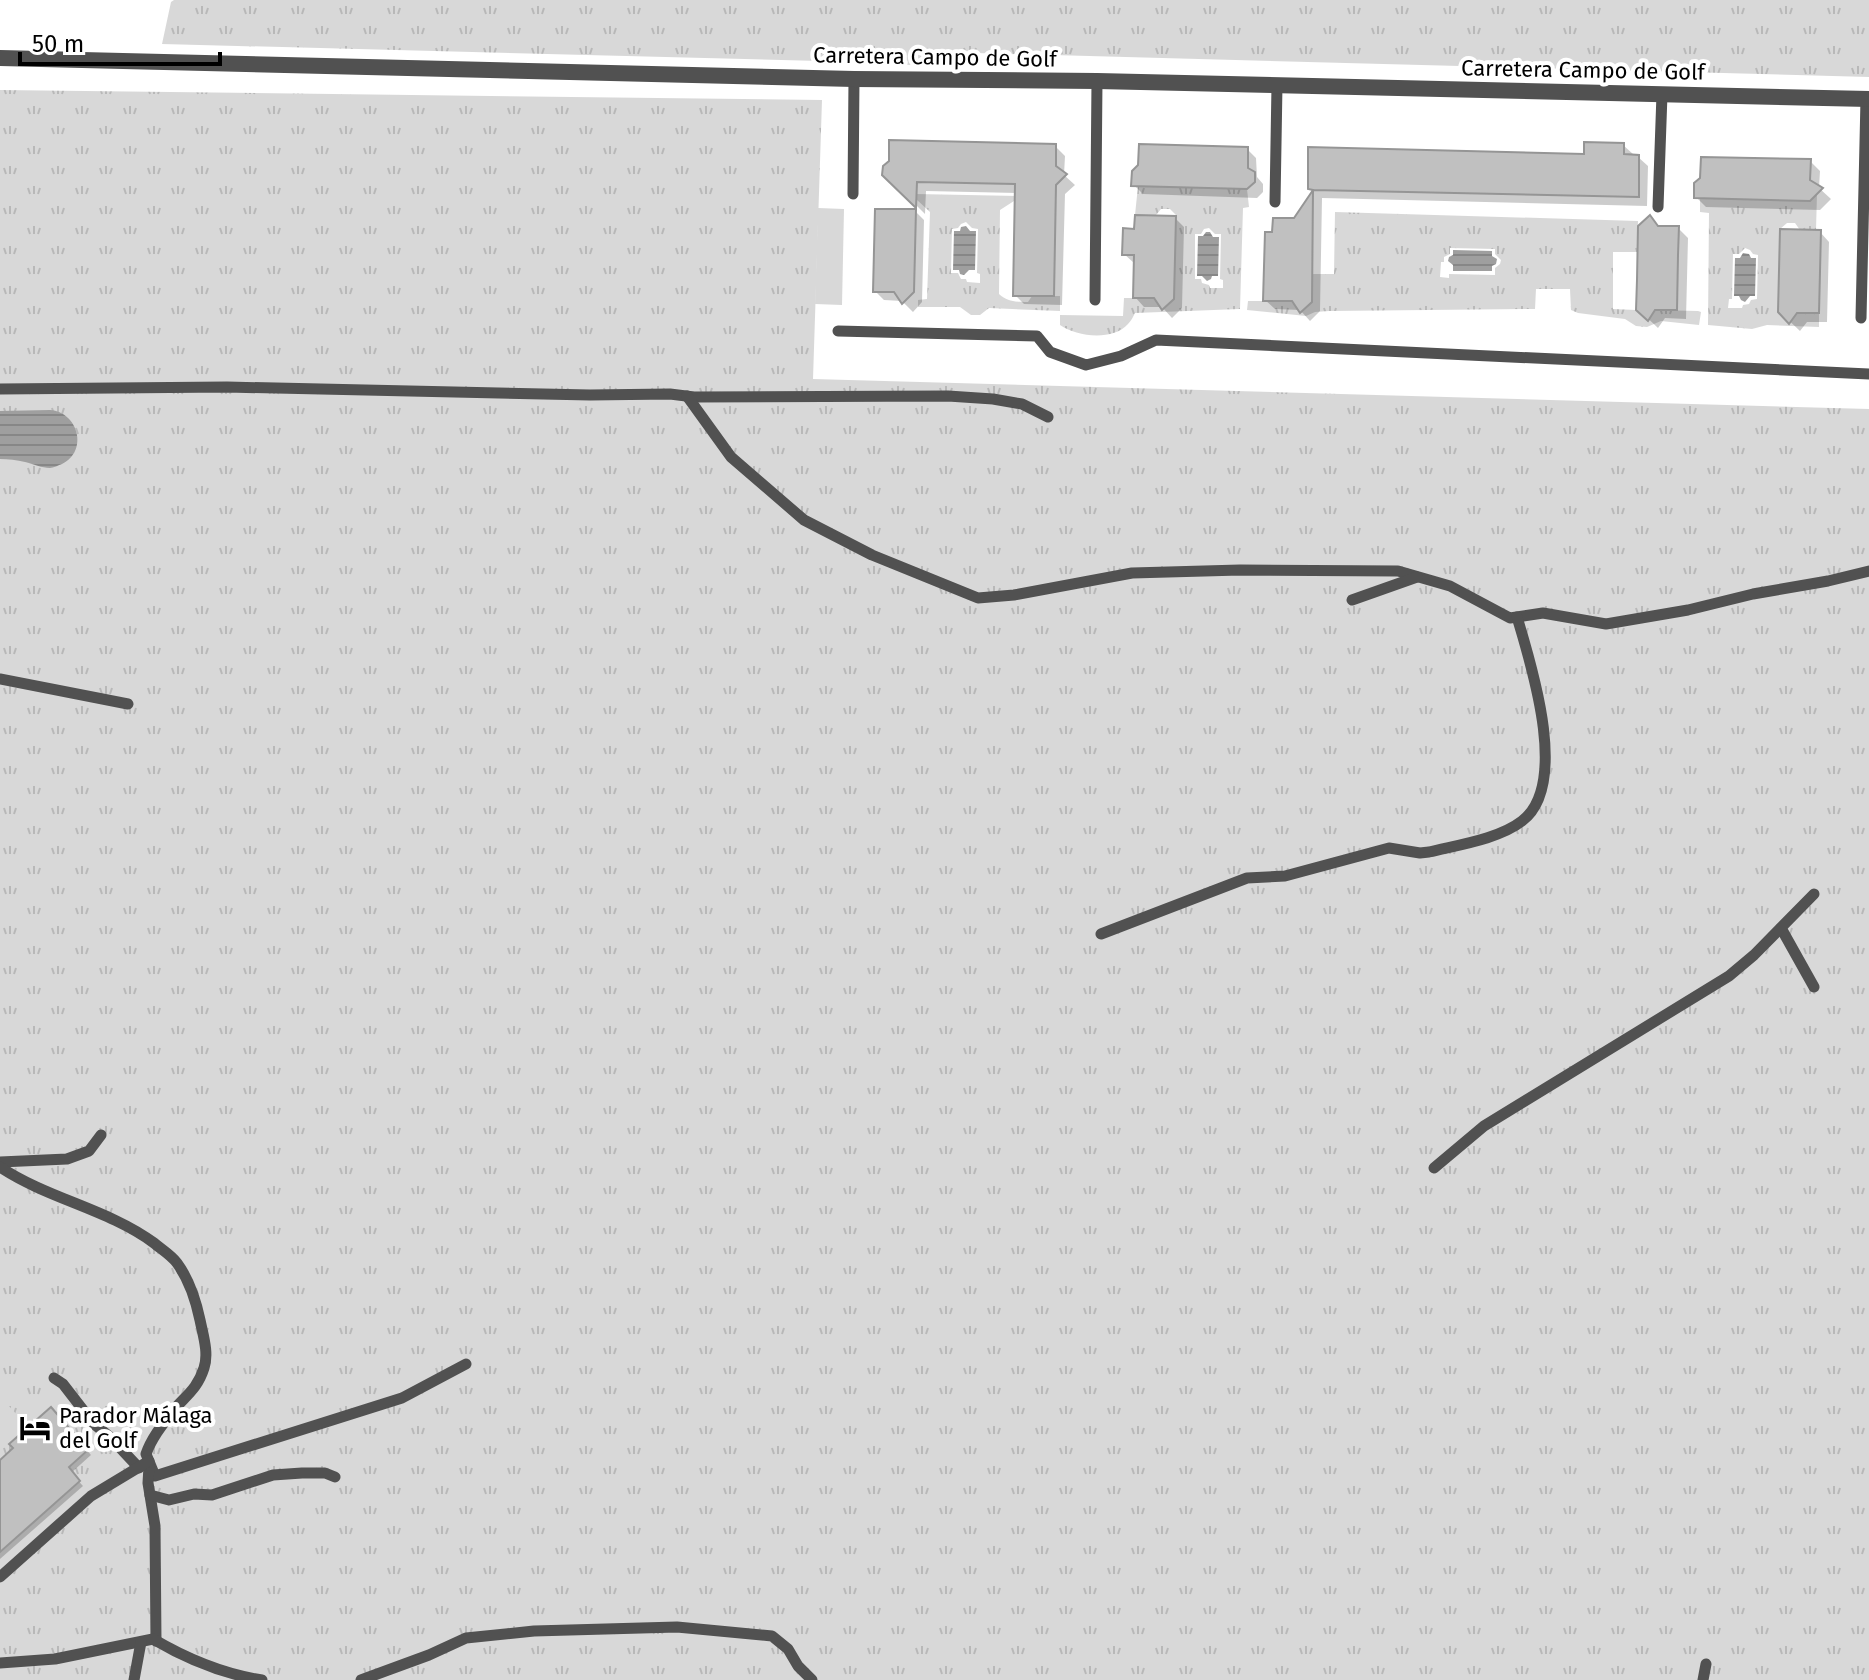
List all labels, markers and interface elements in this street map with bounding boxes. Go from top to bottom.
scale bar [20,16,220,66]
text: 50 m [32,30,84,58]
street label: Carretera Campo de Golf [813,41,1059,73]
street label: Carretera Campo de Golf [1461,54,1707,86]
place label: Parador Málaga del Golf [59,1402,213,1454]
hotel icon: Parador Málaga del Golf [18,1411,52,1445]

